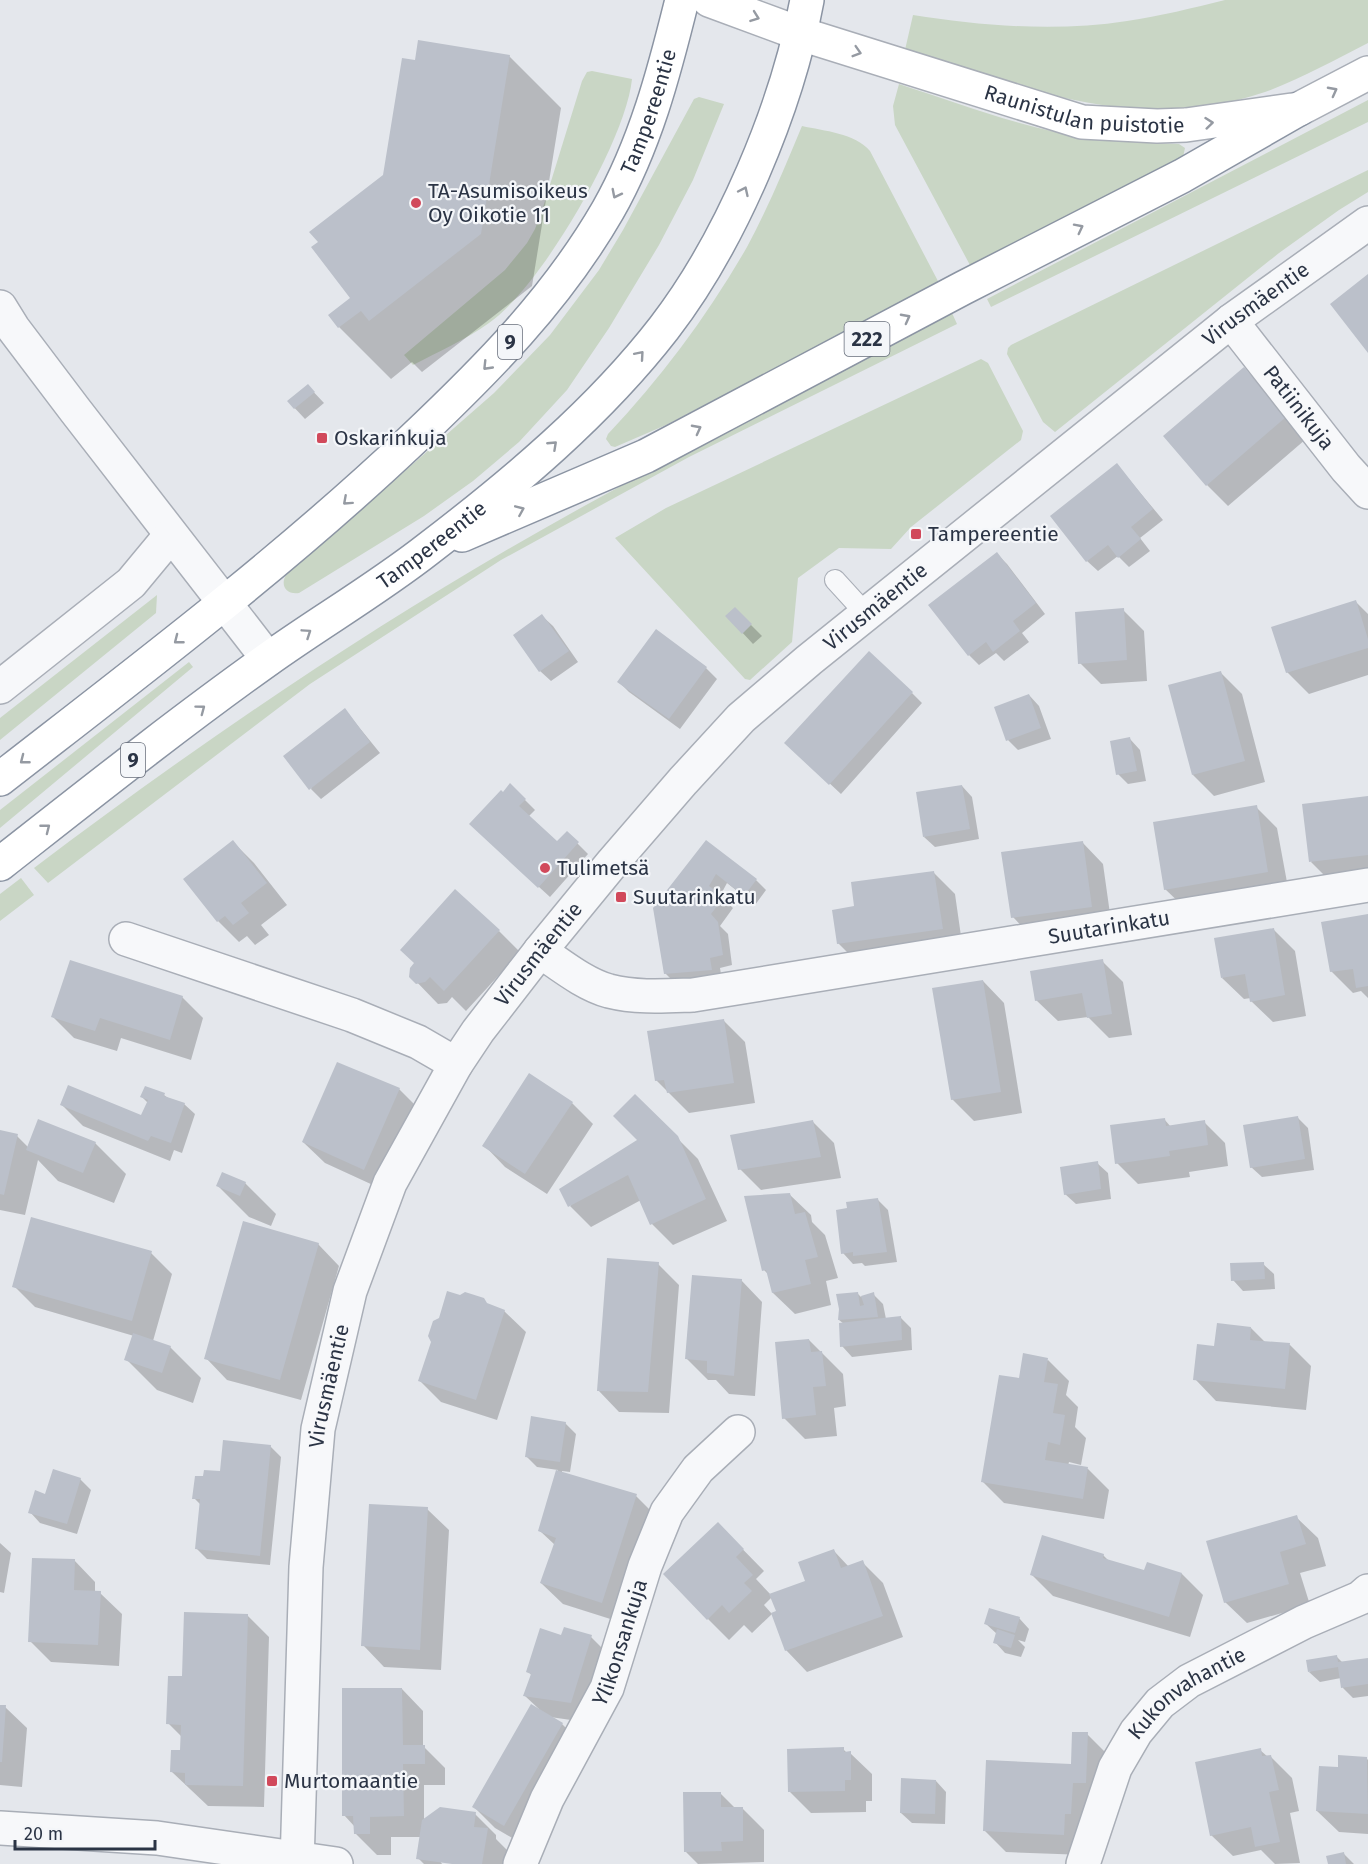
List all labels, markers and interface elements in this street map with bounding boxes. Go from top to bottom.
one-way arrow [749,10,760,22]
one-way arrow [851,45,862,57]
street label: Tampereentie [615,46,682,178]
street label: Raunistulan puistotie [981,79,1185,139]
one-way arrow [1327,87,1338,98]
one-way arrow [1204,117,1213,129]
place label: TA-Asumisoikeus Oy Oikotie 11 [428,178,588,228]
one-way arrow [736,186,748,197]
one-way arrow [612,188,623,198]
marker: TA-Asumisoikeus Oy Oikotie 11 [409,196,423,210]
one-way arrow [1073,224,1084,236]
street label: Virusmäentie [1197,256,1314,352]
one-way arrow [900,314,910,325]
road number: 222 [844,322,890,356]
road number: 9 [498,325,522,359]
one-way arrow [633,351,644,362]
one-way arrow [484,359,495,370]
street label: Patiinikuja [1258,360,1340,455]
place label: Oskarinkuja [334,425,447,451]
one-way arrow [691,425,702,437]
marker: Oskarinkuja [315,431,329,445]
one-way arrow [546,441,557,452]
one-way arrow [343,494,353,505]
street label: Tampereentie [372,495,492,595]
one-way arrow [513,506,524,518]
place label: Tampereentie [928,521,1059,547]
marker: Tampereentie [909,527,923,541]
street label: Virusmäentie [818,557,933,656]
one-way arrow [300,629,311,640]
one-way arrow [174,633,185,644]
one-way arrow [194,705,205,716]
road number: 9 [121,743,145,777]
one-way arrow [20,753,31,764]
one-way arrow [39,824,50,835]
place label: Tulimetsä [557,855,649,881]
marker: Tulimetsä [538,861,552,875]
place label: Suutarinkatu [633,884,756,910]
marker: Suutarinkatu [614,890,628,904]
street label: Virusmäentie [489,897,588,1011]
street label: Suutarinkatu [1046,904,1172,950]
street label: Virusmäentie [303,1322,355,1449]
street label: Ylikonsankuja [587,1576,653,1711]
street label: Kukonvahantie [1122,1641,1250,1745]
place label: Murtomaantie [284,1768,418,1794]
marker: Murtomaantie [265,1774,279,1788]
scale bar [15,1813,154,1851]
text: 20 m [24,1823,63,1845]

